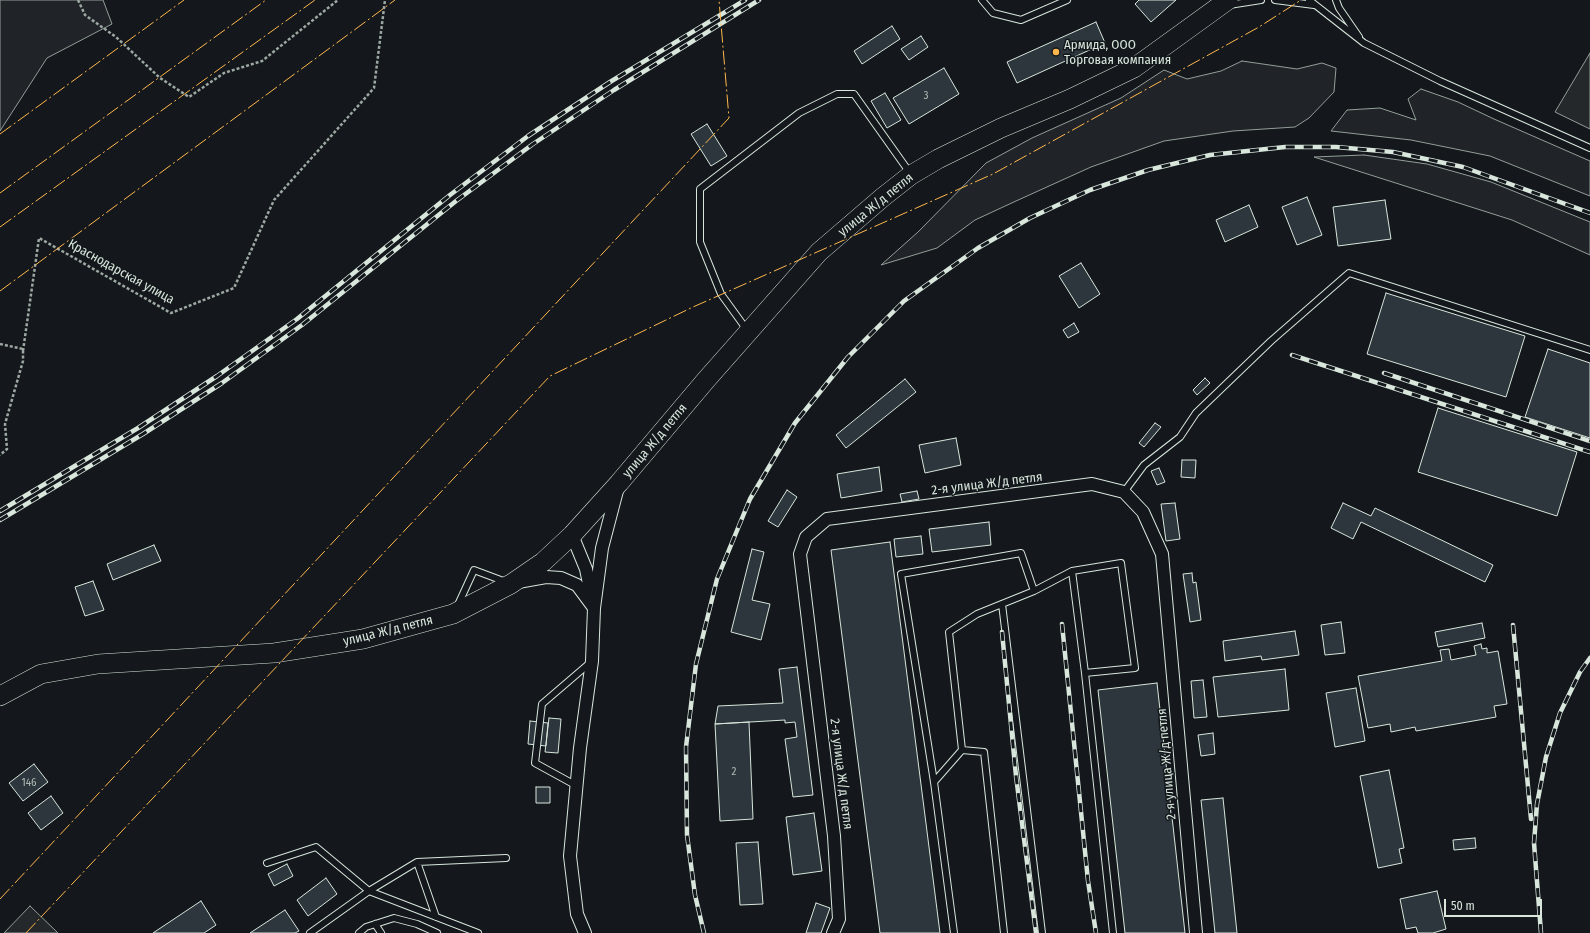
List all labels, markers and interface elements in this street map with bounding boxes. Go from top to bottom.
place label: Армида, ООО Торговая компания [1064,37,1171,68]
marker: Армида, ООО Торговая компания [1051,47,1061,57]
house number: 3 [924,89,928,103]
street label: улица Ж/д петля [835,170,917,240]
street label: Краснодарская улица [65,236,177,308]
street label: улица Ж/д петля [620,401,690,481]
street label: 2-я улица Ж/д петля [931,469,1043,499]
street label: улица Ж/д петля [342,612,434,650]
street label: 2-я улица Ж/д петля [1154,708,1180,820]
street label: 2-я улица Ж/д петля [826,718,856,830]
house number: 2 [732,765,736,779]
house number: 146 [21,776,37,790]
scale bar [1446,891,1544,917]
text: 50 m [1451,899,1475,913]

